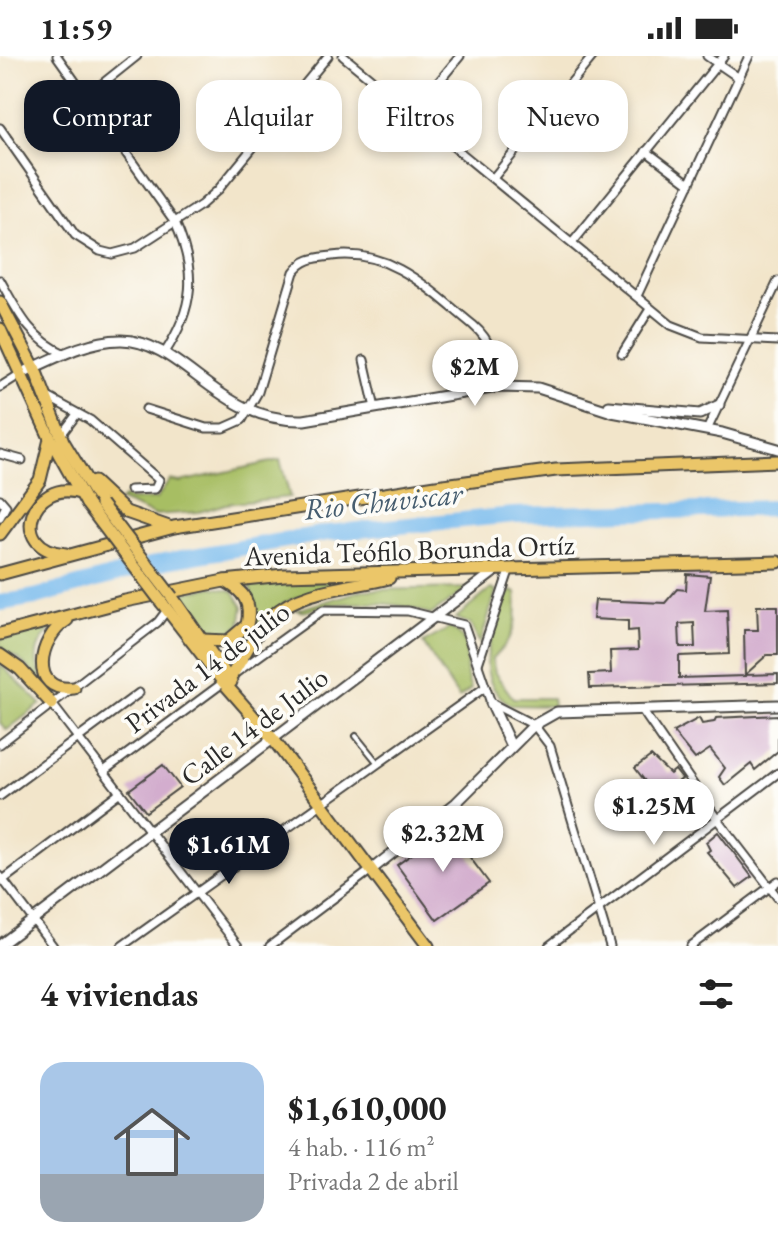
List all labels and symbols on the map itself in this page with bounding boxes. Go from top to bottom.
pin: $2M [436,340,514,408]
water label: Rio Chuviscar [302,473,466,529]
street label: Avenida Teófilo Borunda Ortíz [242,526,575,574]
street label: Privada 14 de julio [117,593,297,741]
street label: Calle 14 de Julio [173,659,335,793]
pin: $1.25M [589,779,719,847]
pin: $2.32M [378,806,508,874]
pin: $1.61M [164,818,294,886]

